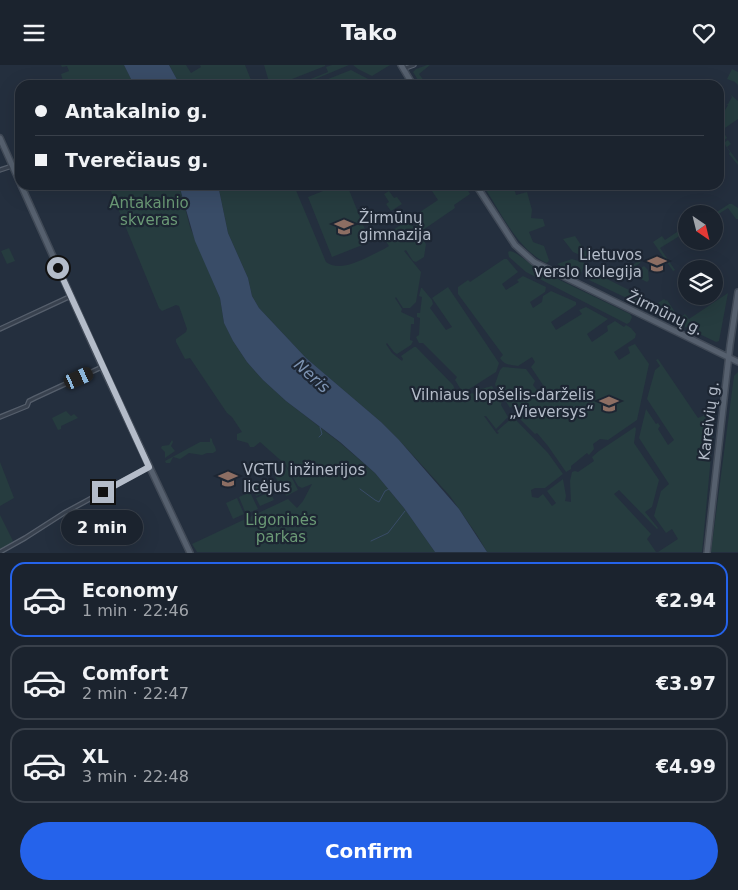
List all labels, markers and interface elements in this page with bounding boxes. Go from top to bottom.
icon: menu [20,19,48,47]
icon: heart [690,19,718,47]
text: Tako [341,20,397,45]
text: Antakalnio g. [65,100,208,122]
text: Tverečiaus g. [65,149,208,171]
park label: Antakalnio skveras [109,194,189,229]
north arrow [678,205,722,250]
map controls [678,205,723,305]
place label: Žirmūnų gimnazija [359,208,431,244]
school or university icon: Žirmūnų gimnazija [333,216,355,238]
place label: Lietuvos verslo kolegija [534,246,642,281]
school or university icon: Lietuvos verslo kolegija [646,253,668,275]
route start [47,257,69,279]
button: layers [678,260,723,305]
street label: Žirmūnų g. [624,286,706,339]
water label: Neris [290,355,334,397]
car [62,365,95,391]
street label: Kareivių g. [695,380,723,462]
place label: Vilniaus lopšelis-darželis „Vieversys“ [411,386,594,421]
school or university icon: Vilniaus lopšelis-darželis „Vieversys“ [598,393,620,415]
place label: VGTU inžinerijos licėjus [243,461,365,496]
school or university icon: VGTU inžinerijos licėjus [217,468,239,490]
route end [92,481,114,503]
callout: 2 min [62,509,144,545]
park label: Ligoninės parkas [245,511,317,546]
text: 2 min [77,518,127,537]
icon: car [22,577,67,622]
text: Economy [82,579,178,601]
text: €2.94 [656,589,716,611]
text: 1 min · 22:46 [82,601,189,620]
icon: car [22,660,67,705]
text: Comfort [82,662,169,684]
text: €3.97 [656,672,716,694]
text: 2 min · 22:47 [82,684,189,703]
icon: car [22,743,67,788]
text: XL [82,745,109,767]
text: €4.99 [656,755,716,777]
text: 3 min · 22:48 [82,767,189,786]
button: Confirm [20,822,718,880]

